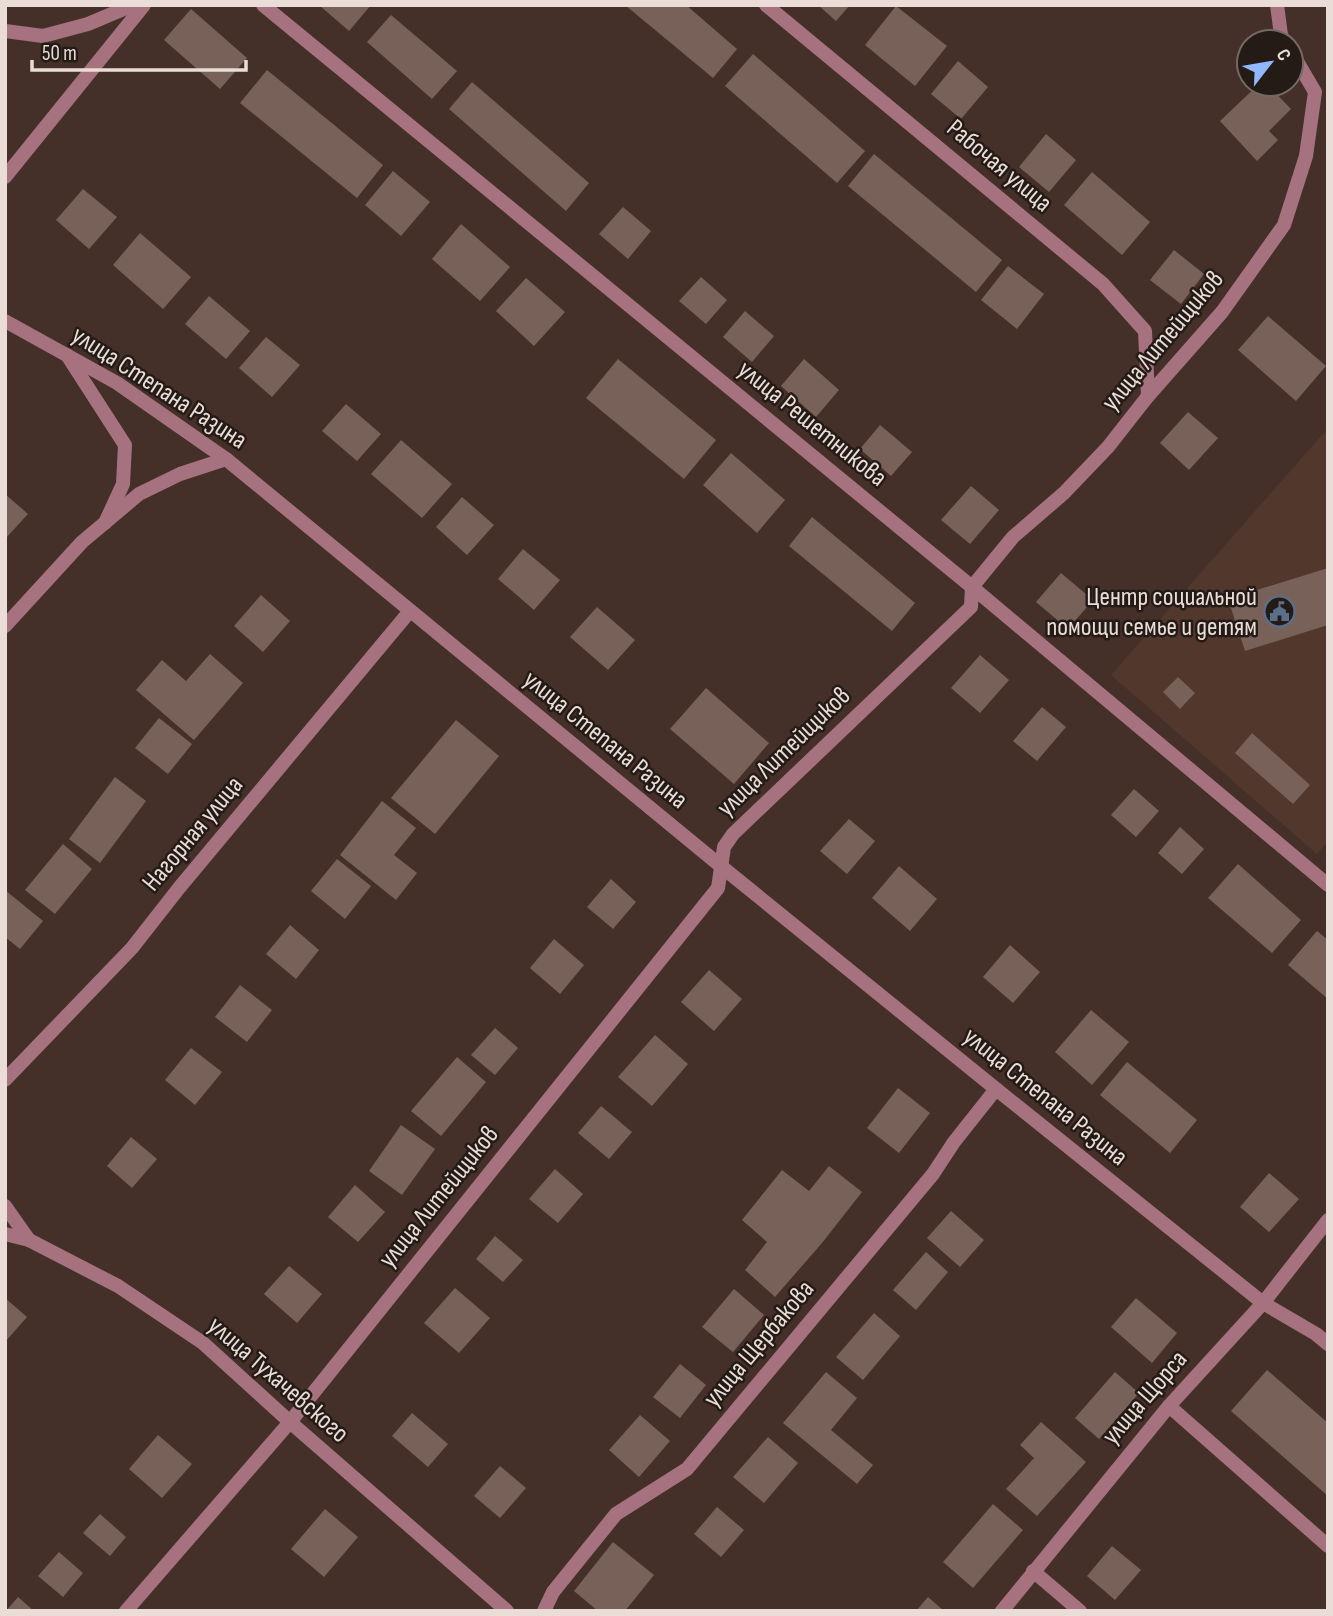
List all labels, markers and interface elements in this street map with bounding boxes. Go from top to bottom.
scale bar [32,28,245,72]
north arrow [1235,28,1305,98]
text: 50 m [42,41,77,66]
text: С [1271,45,1296,65]
street label: Рабочая улица [940,113,1058,219]
street label: улица Литейщиков [1095,265,1231,417]
street label: улица Степана Разина [66,320,252,456]
street label: улица Решетникова [731,354,893,494]
place label: Центр социальной помощи семье и детям [1046,582,1257,643]
public building icon: Центр социальной помощи семье и детям [1263,595,1297,629]
street label: улица Степана Разина [517,664,693,816]
street label: улица Литейщиков [711,681,857,823]
street label: Нагорная улица [136,770,250,898]
street label: улица Степана Разина [957,1021,1133,1173]
street label: улица Литейщиков [372,1120,506,1274]
street label: улица Щербакова [697,1274,821,1414]
street label: улица Тухачевского [201,1310,355,1450]
street label: улица Щорса [1096,1345,1194,1451]

